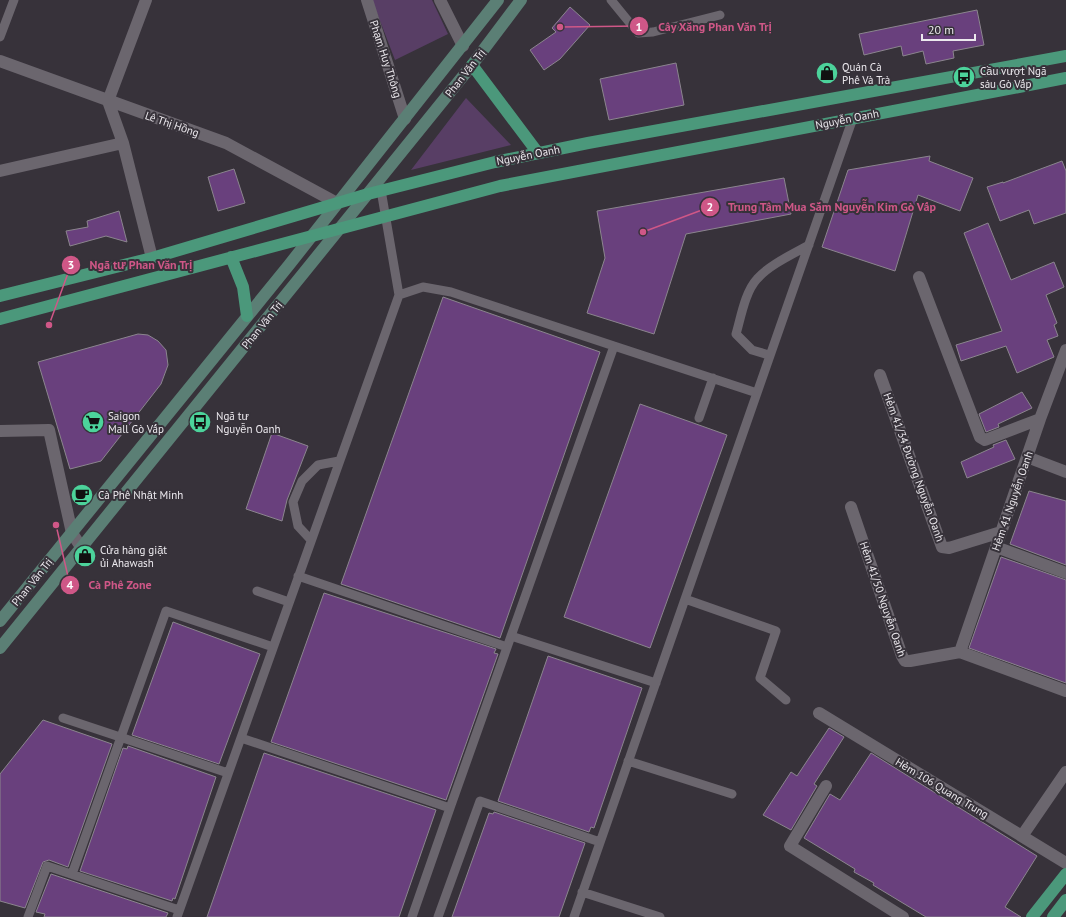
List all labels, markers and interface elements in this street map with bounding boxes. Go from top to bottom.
callout: Cây Xăng Phan Văn Trị [629,14,780,38]
scale bar [922,16,975,42]
street label: Phạm Huy Thông [367,18,405,100]
text: 1 [636,19,642,34]
text: Cây Xăng Phan Văn Trị [658,19,772,34]
text: 20 m [928,22,954,37]
street label: Phan Văn Trị [442,46,488,100]
shop icon: Quán Cà Phê Và Trà [814,60,840,86]
place label: Quán Cà Phê Và Trà [842,60,890,87]
bus stop icon: Cầu vượt Ngã sáu Gò Vấp [951,64,977,90]
place label: Cầu vượt Ngã sáu Gò Vấp [980,64,1046,91]
street label: Nguyễn Oanh [814,106,880,132]
street label: Lê Thị Hồng [143,108,201,140]
street label: Nguyễn Oanh [495,142,561,168]
callout: Trung Tâm Mua Sắm Nguyễn Kim Gò Vấp [700,195,945,219]
text: 2 [707,199,713,214]
text: Trung Tâm Mua Sắm Nguyễn Kim Gò Vấp [728,199,937,214]
callout: Ngã tư Phan Văn Trị [61,253,201,277]
text: 3 [68,257,74,272]
text: Ngã tư Phan Văn Trị [90,257,192,272]
street label: Phan Văn Trị [239,298,285,352]
street label: Hẻm 41/34 Đường Nguyễn Oanh [881,391,947,543]
supermarket icon: Saigon Mall Gò Vấp [80,409,106,435]
place label: Saigon Mall Gò Vấp [108,409,164,436]
bus stop icon: Ngã tư Nguyễn Oanh [187,409,213,435]
place label: Ngã tư Nguyễn Oanh [216,409,280,436]
street label: Hẻm 41 Nguyễn Oanh [988,449,1036,553]
cafe icon: Cà Phê Nhật Minh [69,482,95,508]
place label: Cà Phê Nhật Minh [98,488,183,502]
street label: Hẻm 41/50 Nguyễn Oanh [857,540,909,658]
shop icon: Cửa hàng giặt ủi Ahawash [72,543,98,569]
place label: Cửa hàng giặt ủi Ahawash [100,543,167,570]
street label: Phan Văn Trị [9,555,55,609]
callout: Cà Phê Zone [60,573,159,597]
text: 4 [67,577,74,592]
text: Cà Phê Zone [88,577,152,592]
street label: Hẻm 106 Quang Trung [893,755,991,821]

